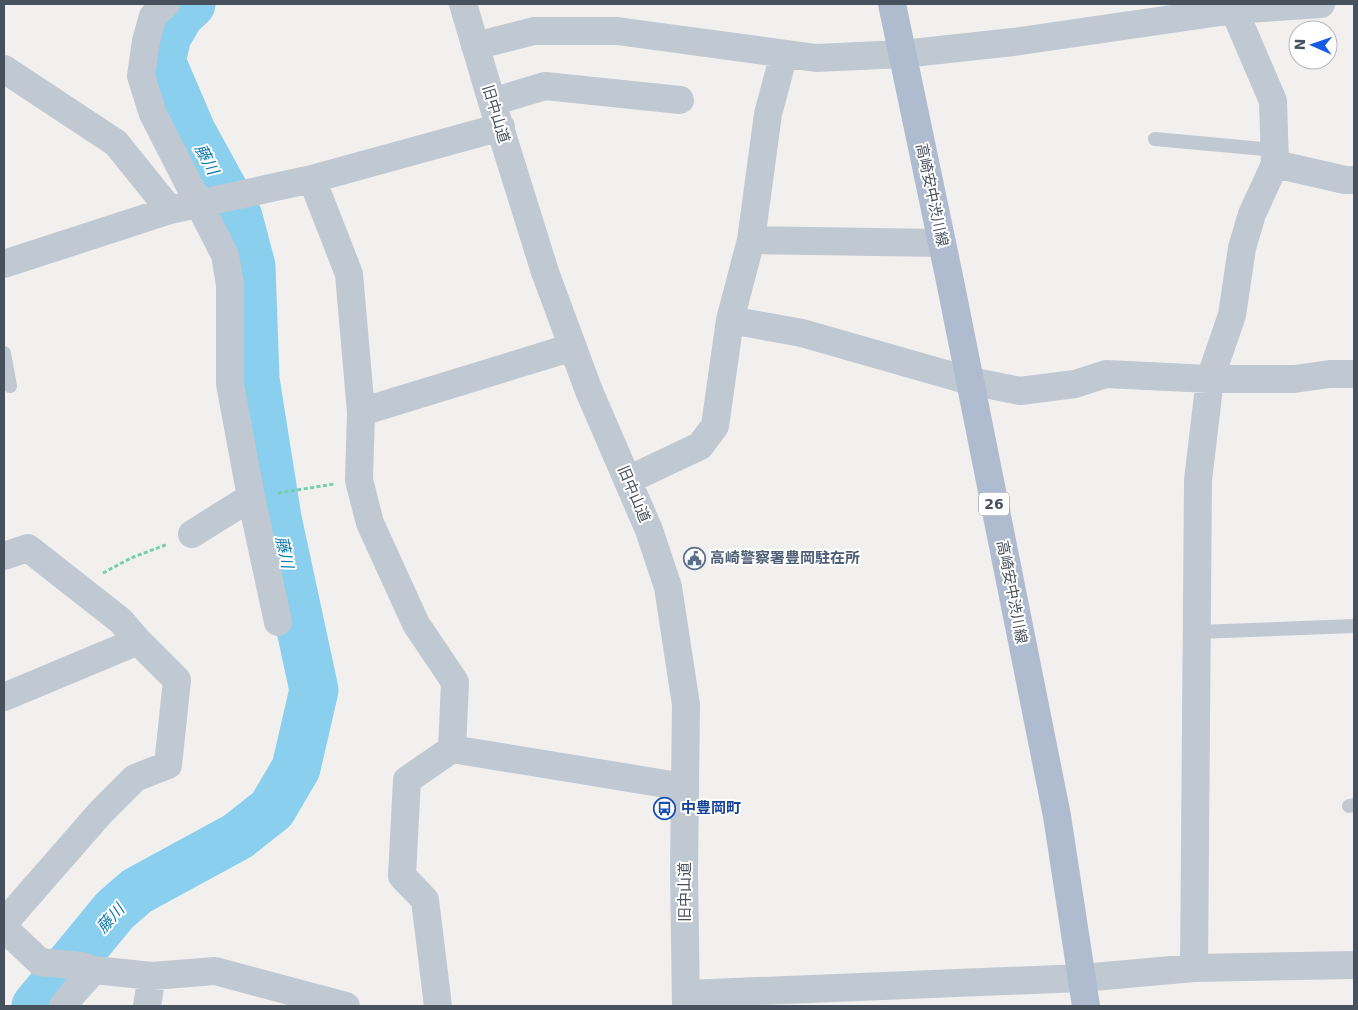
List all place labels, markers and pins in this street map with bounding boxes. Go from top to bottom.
public building icon: 高崎警察署豊岡駐在所 [682,546,706,570]
place label: 高崎警察署豊岡駐在所 [710,549,860,567]
bus stop icon: 中豊岡町 [653,796,677,820]
place label: 中豊岡町 [681,799,741,817]

